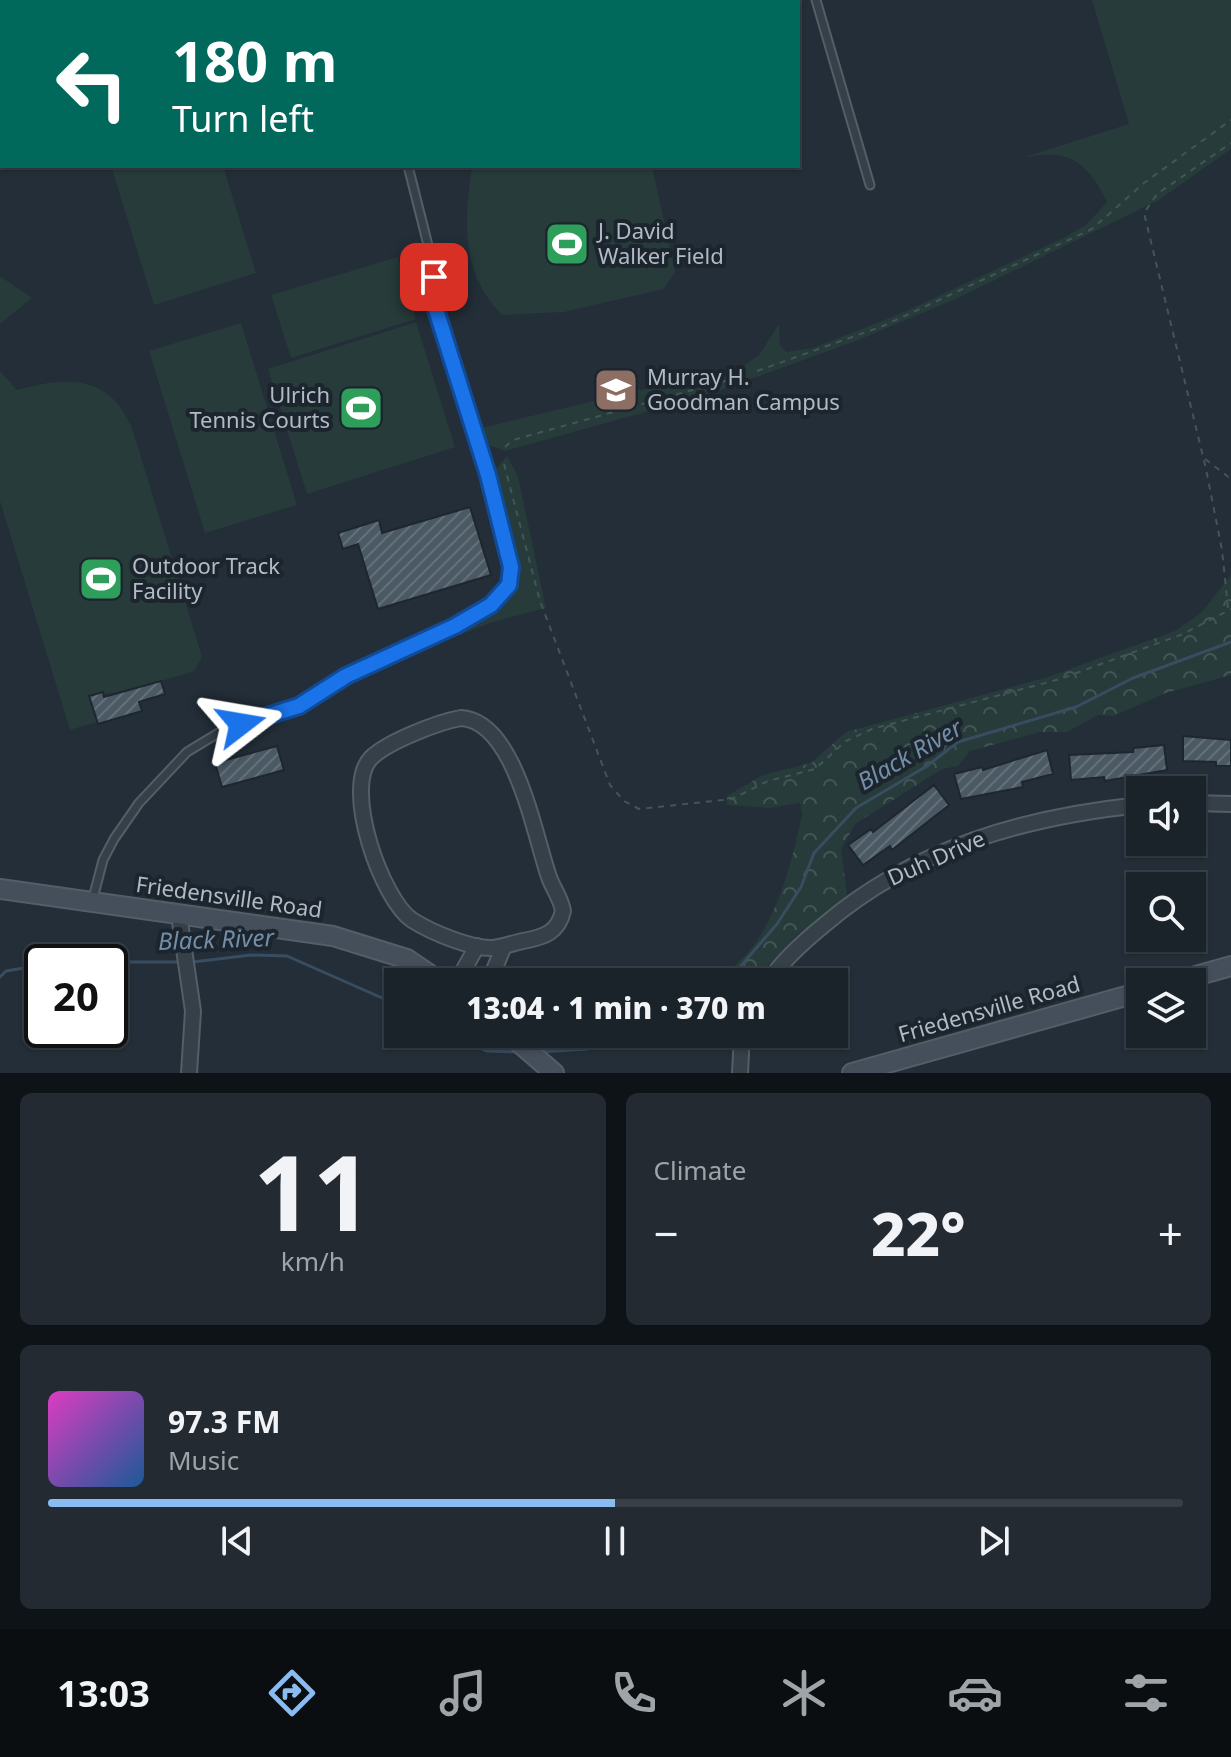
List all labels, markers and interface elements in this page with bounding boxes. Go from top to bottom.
text: 180 m [172,22,337,98]
icon: left [40,32,144,136]
text: Turn left [172,94,314,143]
place label: J. David Walker Field [596,215,724,270]
sports icon: J. David Walker Field [543,220,591,268]
pin [400,243,468,311]
icon: arrive [412,255,456,299]
place label: Murray H. Goodman Campus [647,361,840,416]
school or university icon: Murray H. Goodman Campus [592,366,640,414]
place label: Ulrich Tennis Courts [189,379,330,434]
sports icon: Ulrich Tennis Courts [337,384,385,432]
place label: Outdoor Track Facility [132,550,280,605]
sports icon: Outdoor Track Facility [77,555,125,603]
position arrow [199,682,283,766]
water label: Black River [851,710,969,797]
map controls [1126,776,1206,1048]
button: sound [1126,776,1206,856]
street label: Duh Drive [882,822,989,892]
street label: Friedensville Road [134,868,324,924]
button: search [1126,872,1206,952]
water label: Black River [157,920,276,957]
speed limit sign: 20 [24,944,128,1048]
street label: Friedensville Road [894,968,1083,1048]
button: layers [1126,968,1206,1048]
text: 13:04 · 1 min · 370 m [466,987,766,1028]
text: 11 [253,1120,372,1261]
text: Climate [654,1152,746,1188]
text: 22° [871,1192,966,1274]
text: − [654,1203,679,1263]
text: + [1158,1203,1183,1263]
text: km/h [281,1243,345,1279]
text: 97.3 FM [168,1401,280,1442]
text: Music [168,1442,239,1478]
icon: previous [215,1519,259,1563]
icon: pause [593,1519,637,1563]
icon: next [972,1519,1016,1563]
icon: directions [264,1665,320,1721]
icon: music [435,1665,491,1721]
icon: phone [606,1665,662,1721]
icon: climate [776,1665,832,1721]
icon: car [947,1665,1003,1721]
icon: filters [1118,1665,1174,1721]
text: 13:03 [57,1669,150,1718]

